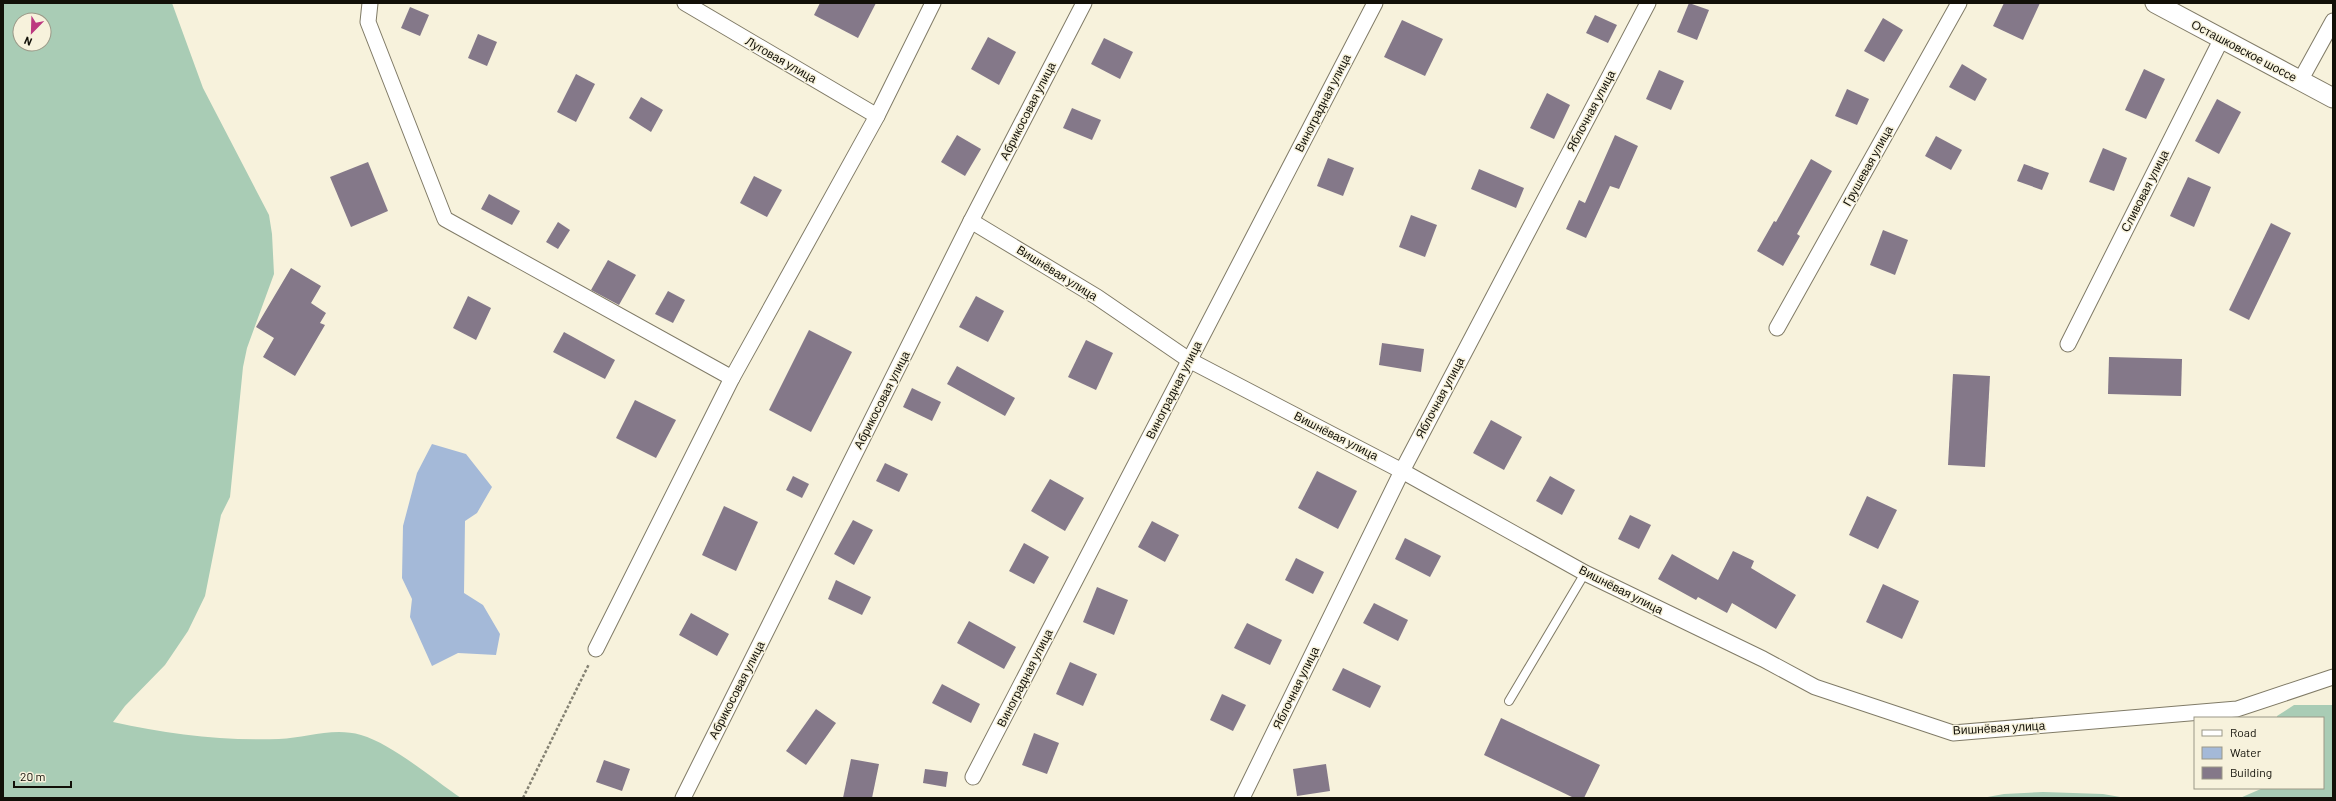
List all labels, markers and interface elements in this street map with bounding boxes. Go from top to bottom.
north arrow [12,12,52,52]
street label: Осташковское шоссе [2189,16,2300,84]
street label: Луговая улица [743,33,820,86]
text: N [22,34,34,49]
street label: Виноградная улица [1291,51,1354,154]
street label: Абрикосовая улица [996,59,1059,162]
street label: Яблочная улица [1563,67,1618,154]
street label: Грушевая улица [1839,123,1896,209]
street label: Сливовая улица [2117,147,2172,234]
street label: Вишнёвая улица [1014,242,1101,304]
street label: Виноградная улица [1142,338,1205,441]
street label: Абрикосовая улица [850,348,913,451]
street label: Яблочная улица [1412,354,1467,441]
street label: Вишнёвая улица [1292,408,1381,463]
street label: Вишнёвая улица [1577,562,1666,617]
street label: Виноградная улица [993,626,1056,729]
street label: Абрикосовая улица [705,638,768,741]
street label: Яблочная улица [1269,644,1322,732]
legend [2194,717,2324,789]
street label: Вишнёвая улица [1952,718,2046,737]
text: Road [2230,725,2257,739]
text: Water [2230,745,2262,759]
scale bar [14,763,71,789]
text: Building [2230,765,2272,779]
text: 20 m [20,769,46,783]

